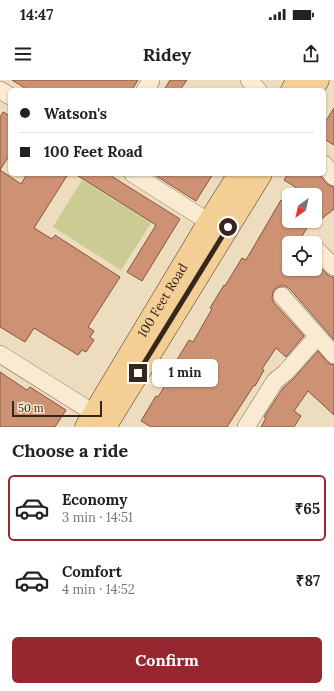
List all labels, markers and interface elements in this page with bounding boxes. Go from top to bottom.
text: 14:47 [20,5,53,24]
icon: menu [12,43,34,65]
text: Ridey [143,43,191,66]
icon: share [300,43,322,65]
text: Watson's [44,104,107,123]
text: 100 Feet Road [44,142,143,161]
north arrow [282,188,322,228]
map controls [282,188,322,276]
route start [219,218,237,236]
button: locate [282,236,322,276]
street label: 100 Feet Road [134,260,192,341]
callout: 1 min [152,359,218,387]
route end [129,364,147,382]
text: 1 min [168,364,202,381]
scale bar [12,399,102,418]
text: 50 m [18,401,44,415]
text: Choose a ride [12,439,128,462]
icon: car [14,490,50,526]
text: Economy [62,490,127,509]
text: ₹65 [295,499,320,518]
text: 3 min · 14:51 [62,509,133,526]
icon: car [14,562,50,598]
text: Comfort [62,562,122,581]
text: ₹87 [296,571,320,590]
text: 4 min · 14:52 [62,581,135,598]
button: Confirm [12,637,322,683]

